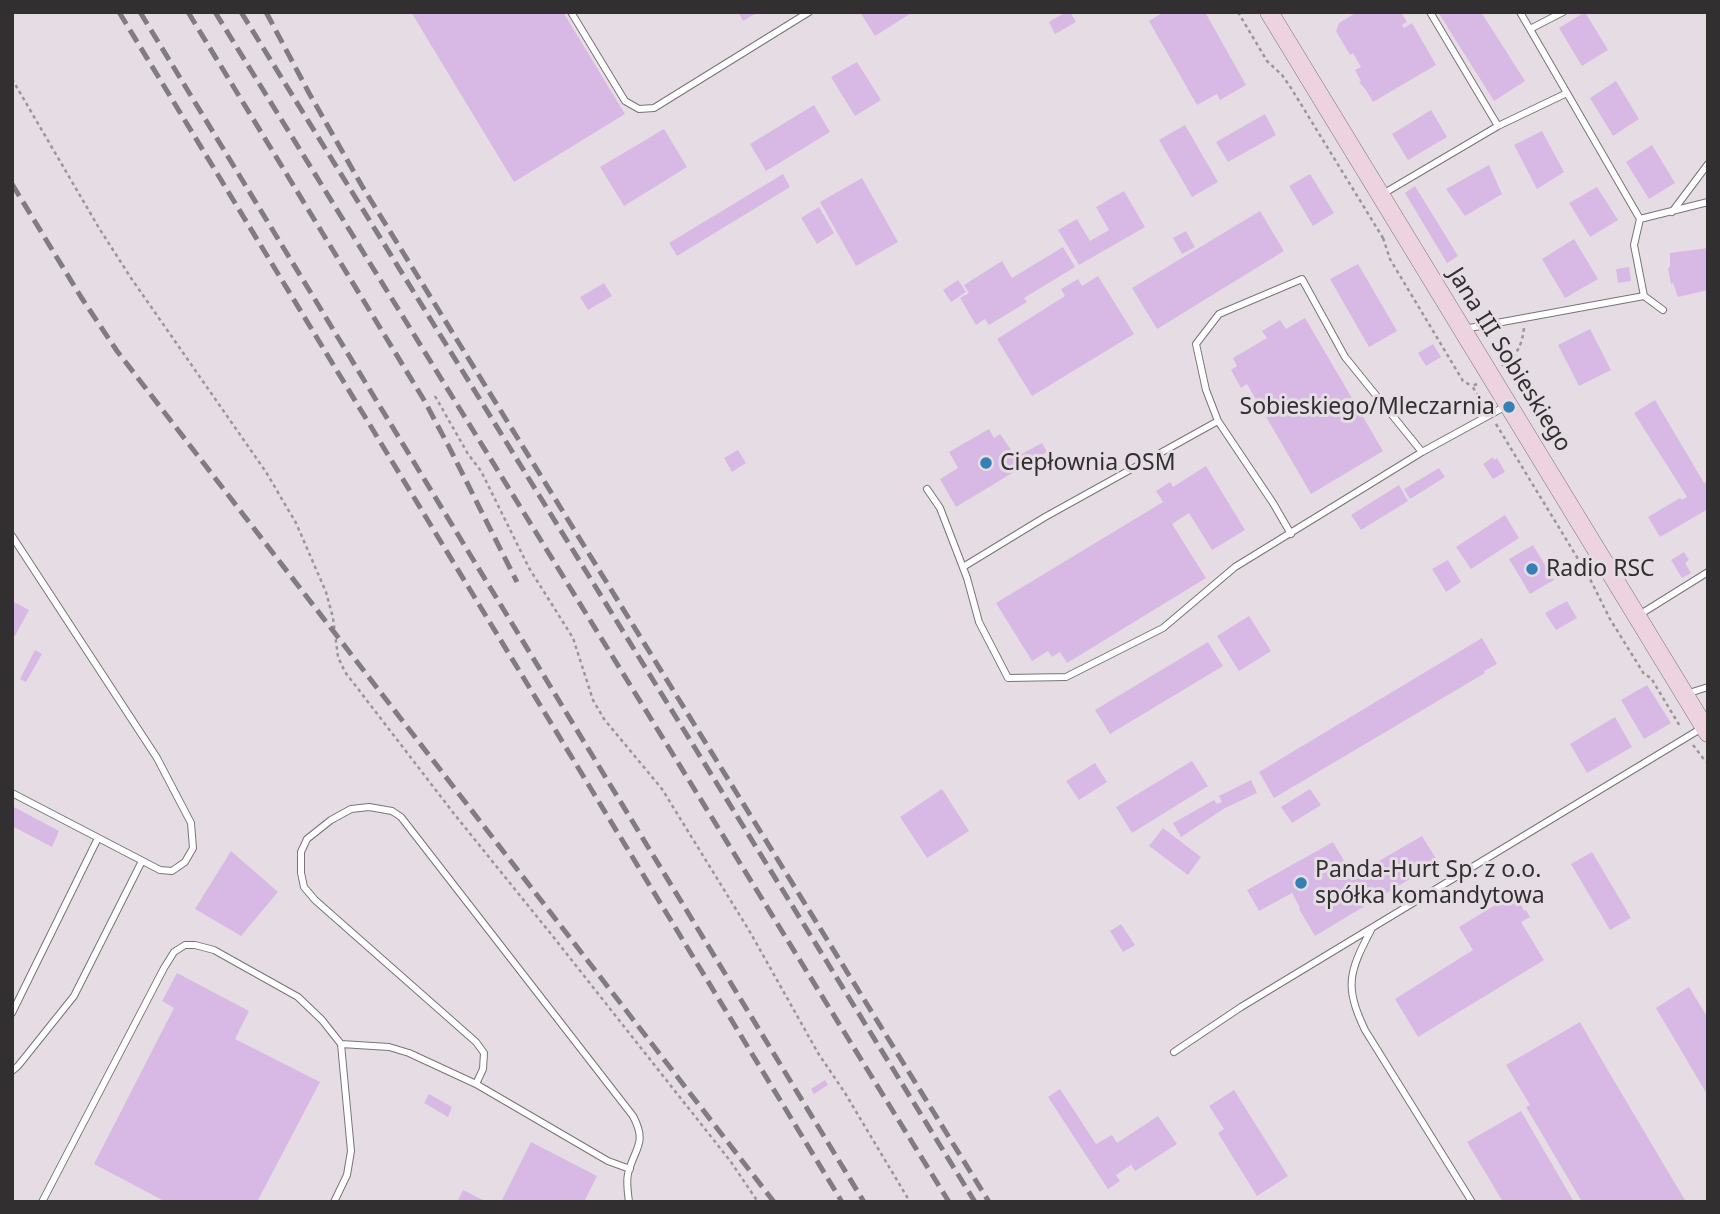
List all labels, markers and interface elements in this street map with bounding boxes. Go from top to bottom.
street label: Jana III Sobieskiego [1441,263,1577,457]
place label: Sobieskiego/Mleczarnia [1240,393,1495,421]
marker: Sobieskiego/Mleczarnia [1501,399,1517,415]
place label: Ciepłownia OSM [1000,449,1176,477]
marker: Ciepłownia OSM [978,455,994,471]
place label: Radio RSC [1546,555,1655,583]
marker: Radio RSC [1524,561,1540,577]
place label: Panda-Hurt Sp. z o.o. spółka komandytowa [1315,856,1545,910]
marker: Panda-Hurt Sp. z o.o. spółka komandytowa [1293,875,1309,891]

